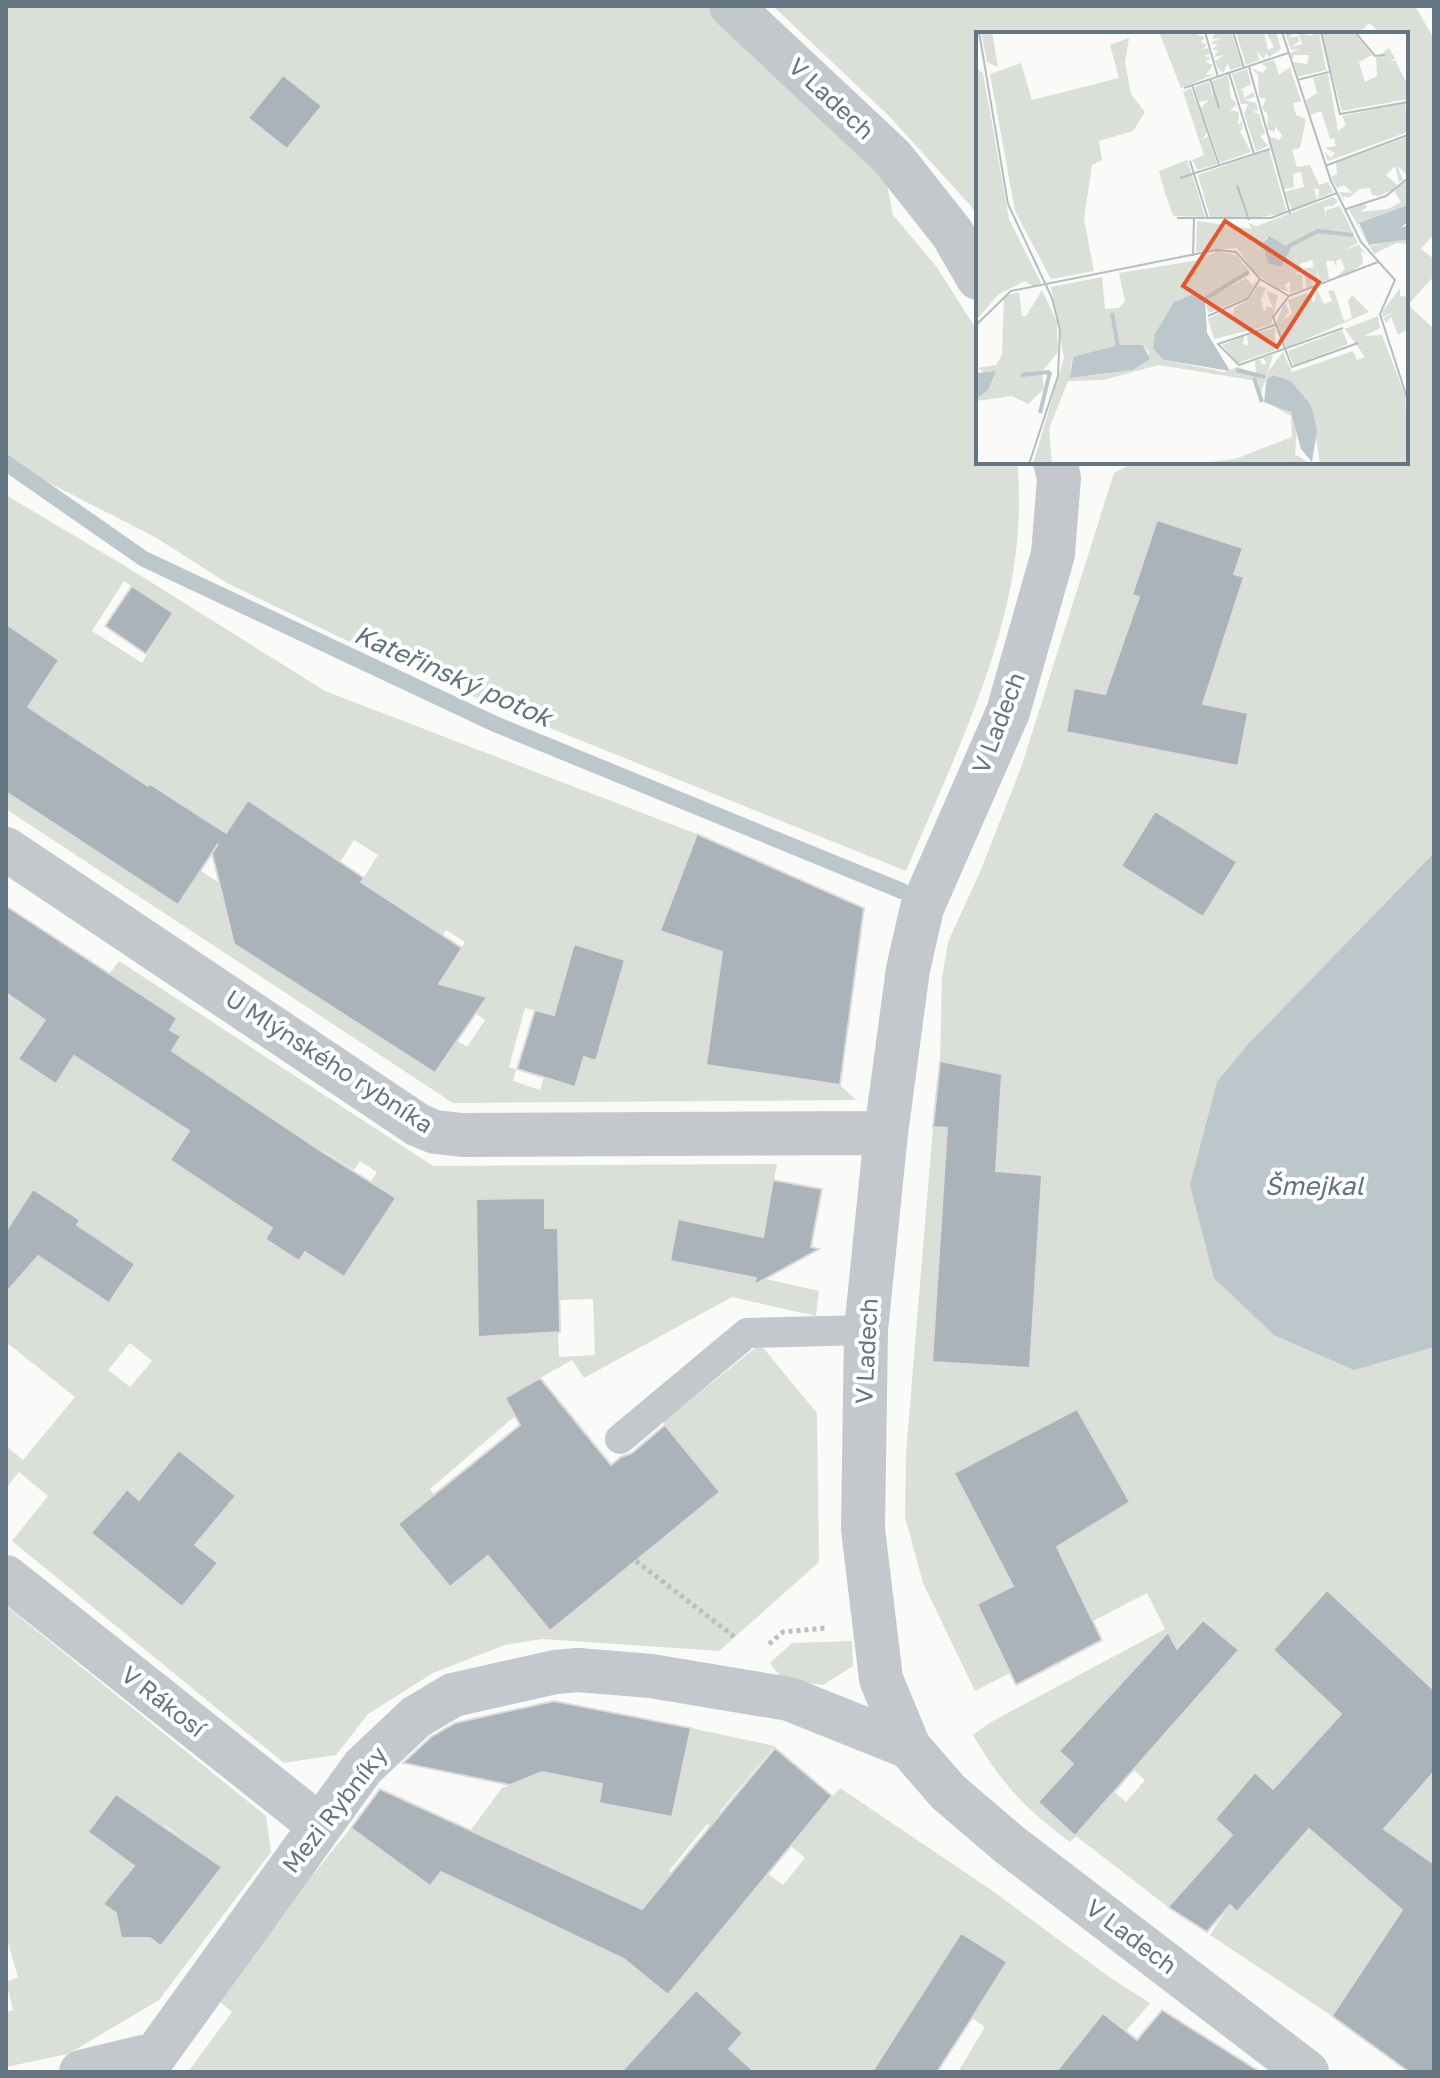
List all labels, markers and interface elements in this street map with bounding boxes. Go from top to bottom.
inset map [976,32,1408,464]
street label: V Ladech [783,51,881,145]
water label: Kateřinský potok [350,618,559,734]
street label: V Ladech [965,668,1030,777]
street label: U Mlýnského rybníka [221,983,439,1139]
water label: Šmejkal [1264,1170,1365,1201]
street label: V Ladech [848,1297,883,1405]
street label: V Rákosí [116,1659,213,1743]
street label: Mezi Rybníky [275,1740,392,1878]
street label: V Ladech [1081,1892,1183,1979]

